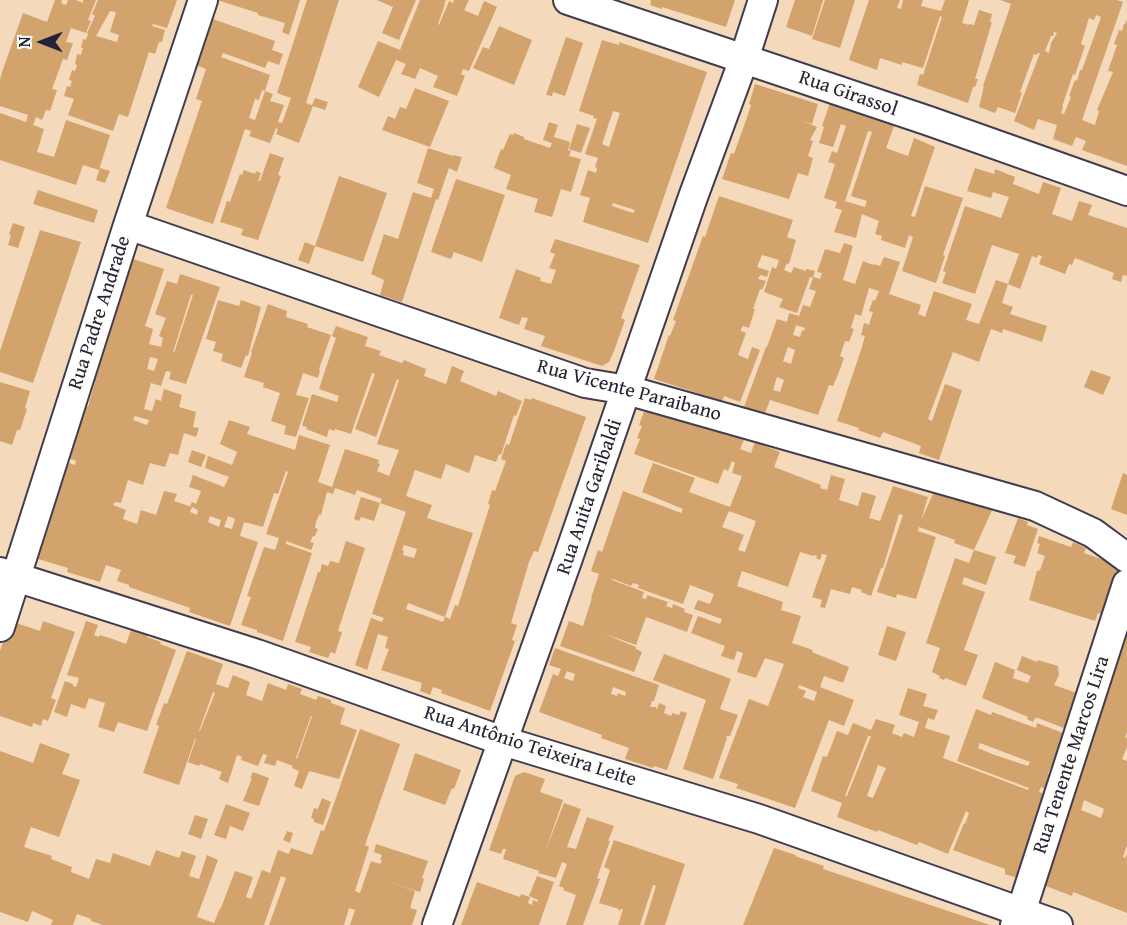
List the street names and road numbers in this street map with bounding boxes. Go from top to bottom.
street label: Rua Girassol [795,66,901,122]
street label: Rua Padre Andrade [64,233,136,393]
street label: Rua Vicente Paraibano [534,355,724,427]
street label: Rua Anita Garibaldi [552,416,628,578]
street label: Rua Tenente Marcos Lira [1029,653,1115,857]
street label: Rua Antônio Teixeira Leite [421,701,639,793]

